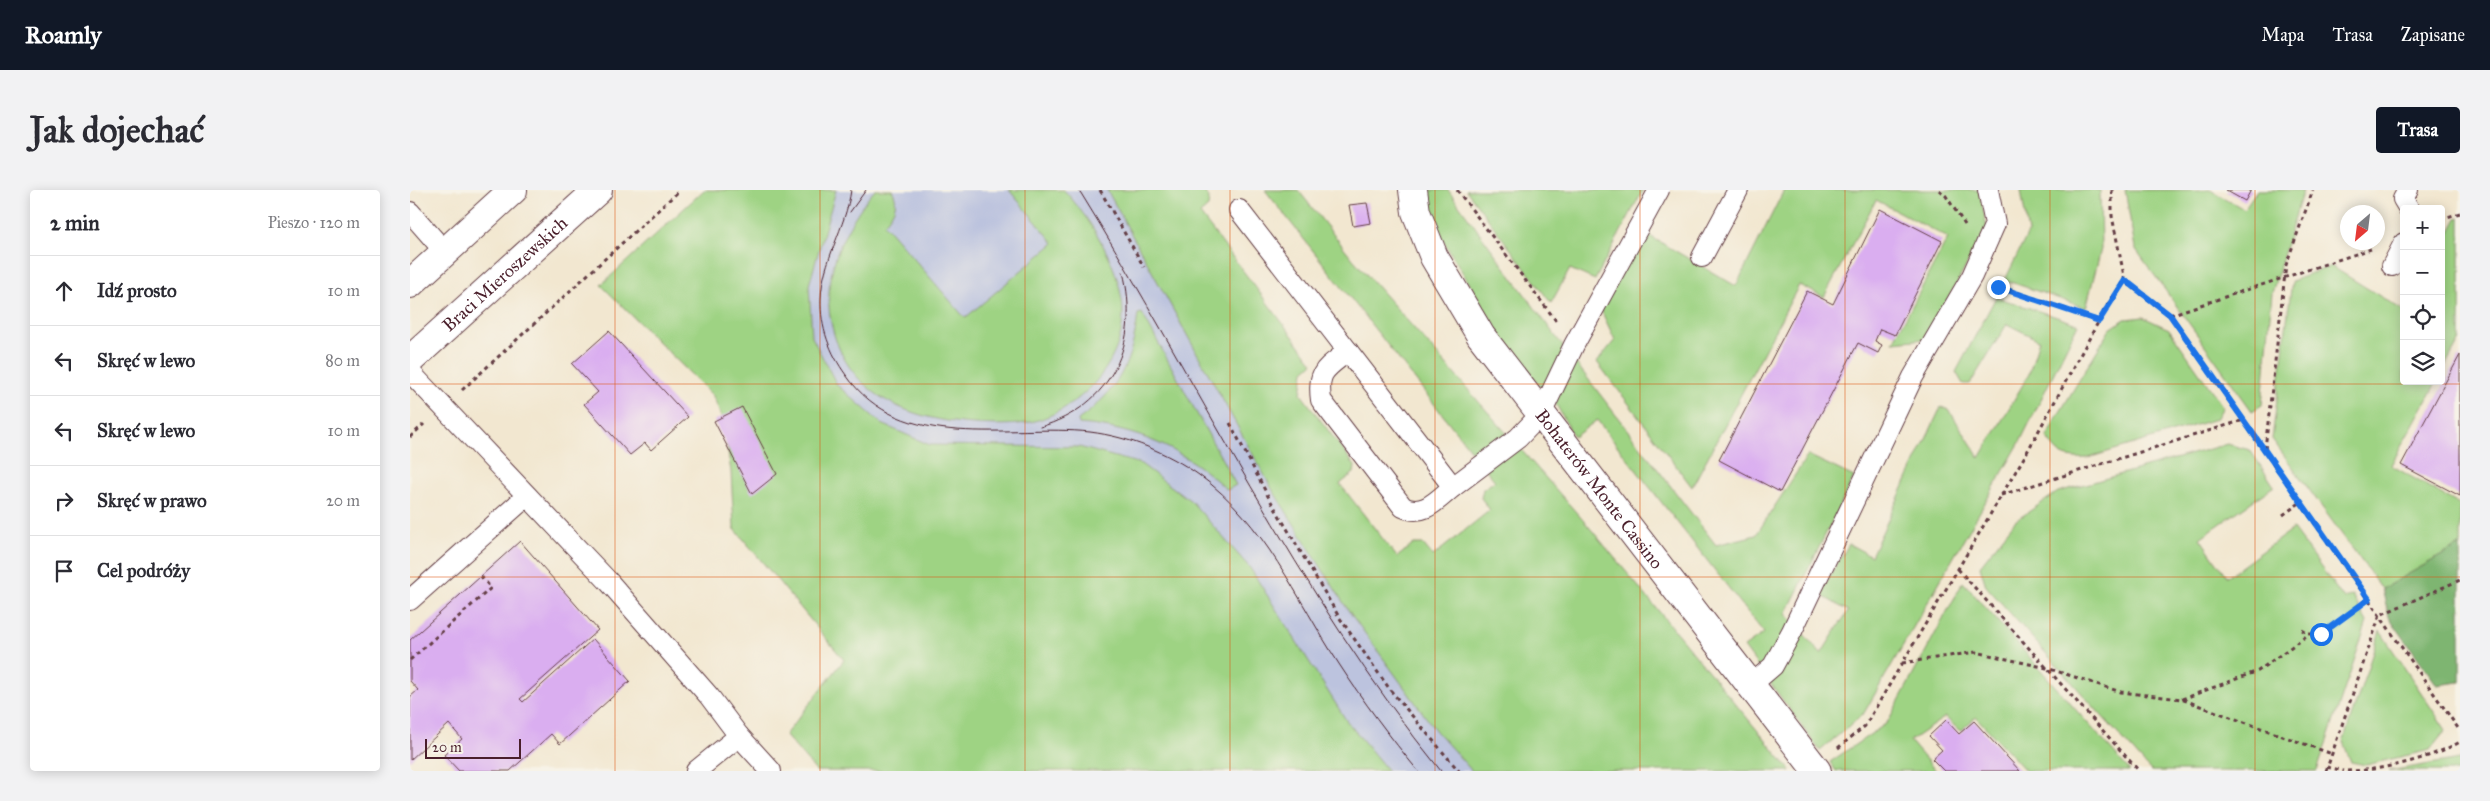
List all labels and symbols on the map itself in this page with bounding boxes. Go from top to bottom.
north arrow [2340,205,2385,250]
street label: Braci Mieroszewskich [438,212,572,336]
route end [1987,276,2010,299]
street label: Bohaterów Monte Cassino [1531,405,1668,573]
route start [2310,623,2333,646]
scale bar [425,736,521,759]

